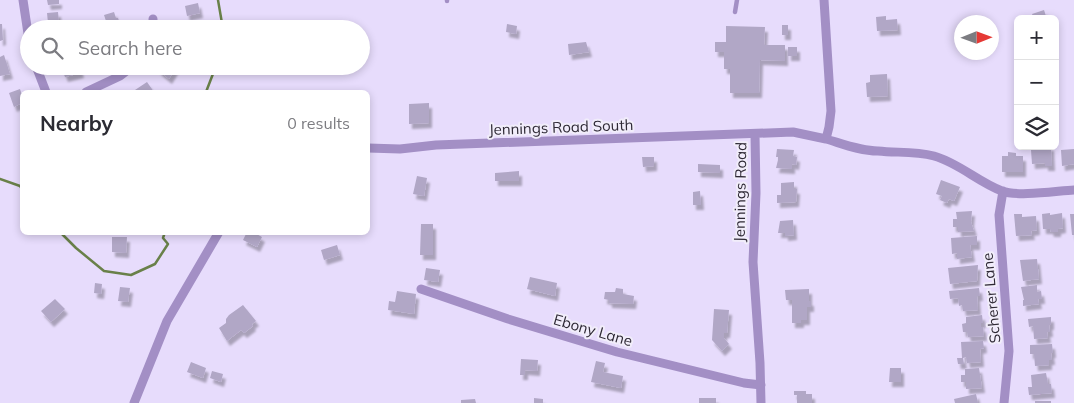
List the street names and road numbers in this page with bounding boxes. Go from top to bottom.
street label: Jennings Road South [488,115,634,139]
street label: Jennings Road [730,142,750,242]
street label: Scherer Lane [978,252,1004,344]
street label: Ebony Lane [551,310,635,350]

